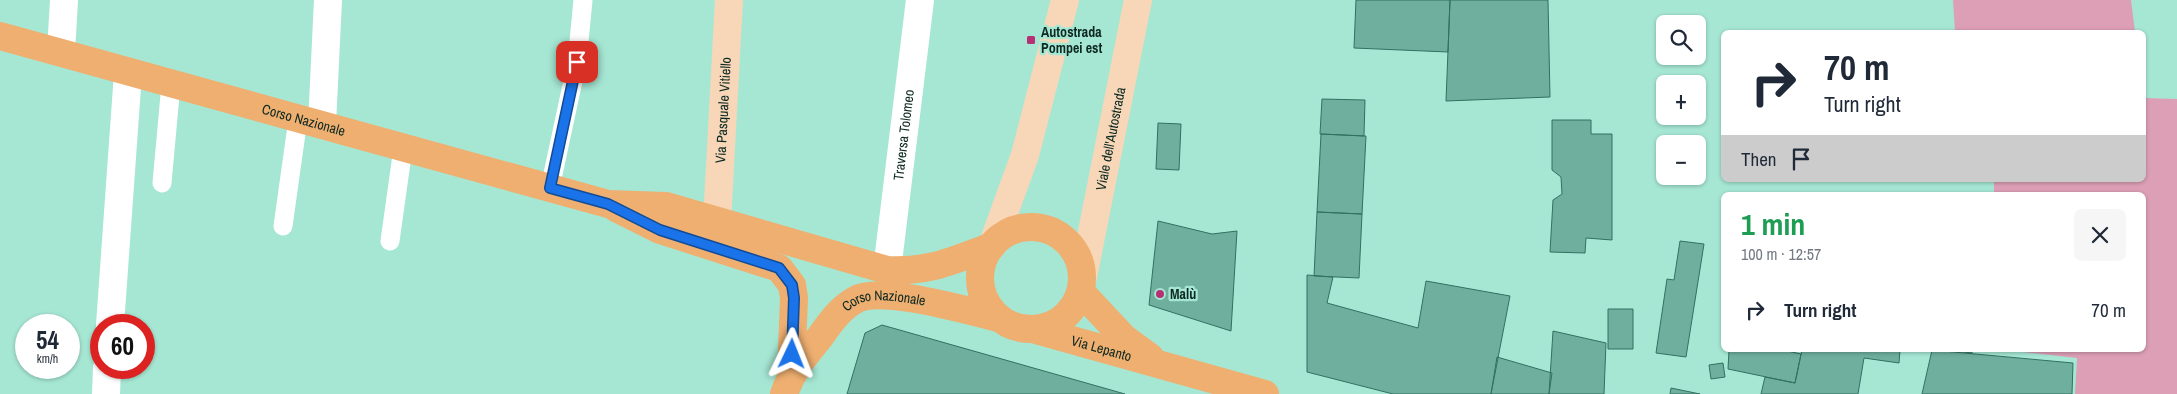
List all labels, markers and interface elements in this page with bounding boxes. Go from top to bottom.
map controls [1656,15,1706,185]
button: search [1656,15,1706,65]
place label: Autostrada Pompei est [1041,23,1102,57]
marker: Autostrada Pompei est [1025,34,1037,46]
pin [556,41,598,83]
text: 70 m [1824,44,1889,91]
icon: arrive [563,48,591,76]
icon: right [1741,50,1806,115]
street label: Via Pasquale Vitiello [711,57,735,164]
button: + [1656,75,1706,125]
street label: Viale dell'Autostrada [1091,85,1130,192]
street label: Traversa Tolomeo [889,89,918,181]
text: Turn right [1824,89,1901,119]
street label: Corso Nazionale [260,100,347,140]
button: − [1656,135,1706,185]
icon: arrive [1787,145,1815,173]
text: Then [1741,146,1777,172]
text: 1 min [1741,204,1805,244]
button: close [2074,209,2126,261]
text: 100 m · 12:57 [1741,243,1821,265]
place label: Malù [1170,285,1196,303]
street label: Corso Nazionale [838,286,927,315]
marker: Malù [1154,288,1166,300]
icon: right [1741,296,1769,324]
text: Turn right [1784,297,1856,323]
text: 70 m [2091,297,2126,323]
speed limit sign: 60 [90,314,155,379]
text: 54 [36,323,59,357]
position arrow [765,327,817,379]
street label: Via Lepanto [1069,331,1134,365]
text: km/h [37,351,58,367]

